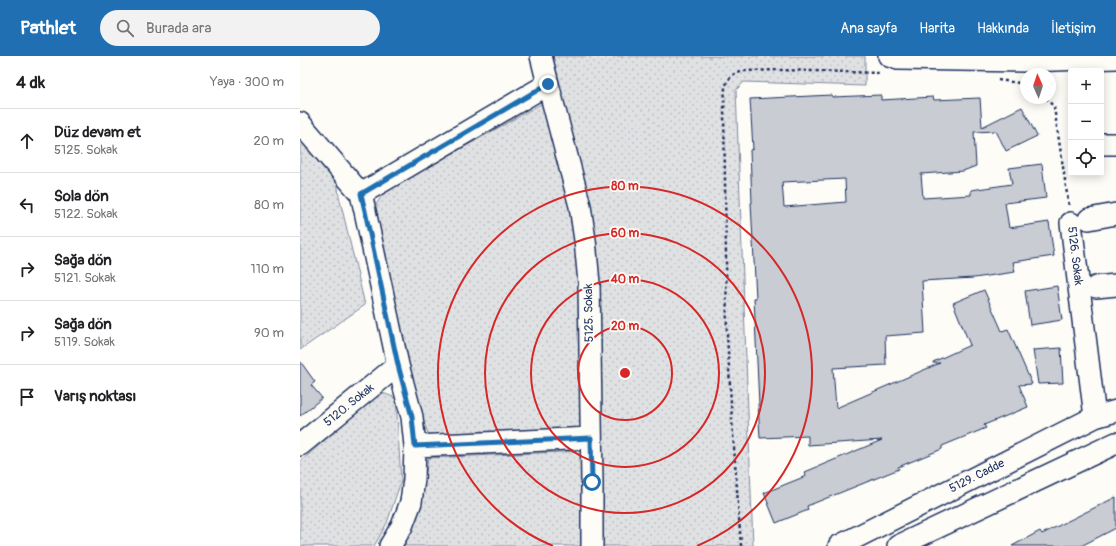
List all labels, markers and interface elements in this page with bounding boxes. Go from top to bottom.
search box [100,10,380,46]
text: Pathlet [20,16,76,40]
icon: search [114,17,136,39]
text: Burada ara [146,19,211,38]
text: Ana sayfa [840,20,897,37]
text: Harita [919,20,955,37]
text: Hakkında [977,20,1029,37]
text: İletişim [1051,20,1096,37]
north arrow [1020,68,1056,104]
map controls [1068,68,1104,176]
button: + [1068,68,1104,104]
text: 4 dk [16,72,45,93]
text: Yaya · 300 m [210,74,284,90]
route end [539,75,557,93]
button: − [1068,104,1104,140]
text: Düz devam et [54,123,141,142]
icon: ahead [16,130,38,152]
text: 20 m [253,133,284,149]
button: locate [1068,140,1104,176]
text: 5125. Sokak [54,142,118,158]
text: 80 m [611,179,639,194]
text: Sola dön [54,187,109,206]
icon: left [16,194,38,216]
text: 80 m [254,197,284,213]
text: 5122. Sokak [54,206,118,222]
text: 60 m [611,226,640,241]
street label: 5126. Sokak [1064,226,1086,286]
text: Sağa dön [54,251,112,270]
icon: right [16,258,38,280]
text: 110 m [251,261,284,277]
text: 5121. Sokak [54,270,116,286]
text: 40 m [610,272,640,287]
street label: 5125. Sokak [581,284,597,342]
text: Sağa dön [54,315,112,334]
text: 20 m [611,319,639,334]
icon: right [16,322,38,344]
text: 90 m [254,325,284,341]
text: 5119. Sokak [54,334,115,350]
centre of rings [618,366,632,380]
street label: 5120. Sokak [321,380,377,430]
icon: arrive [16,386,38,408]
text: Varış noktası [54,387,136,406]
street label: 5129. Cadde [947,456,1007,496]
route start [583,473,601,491]

